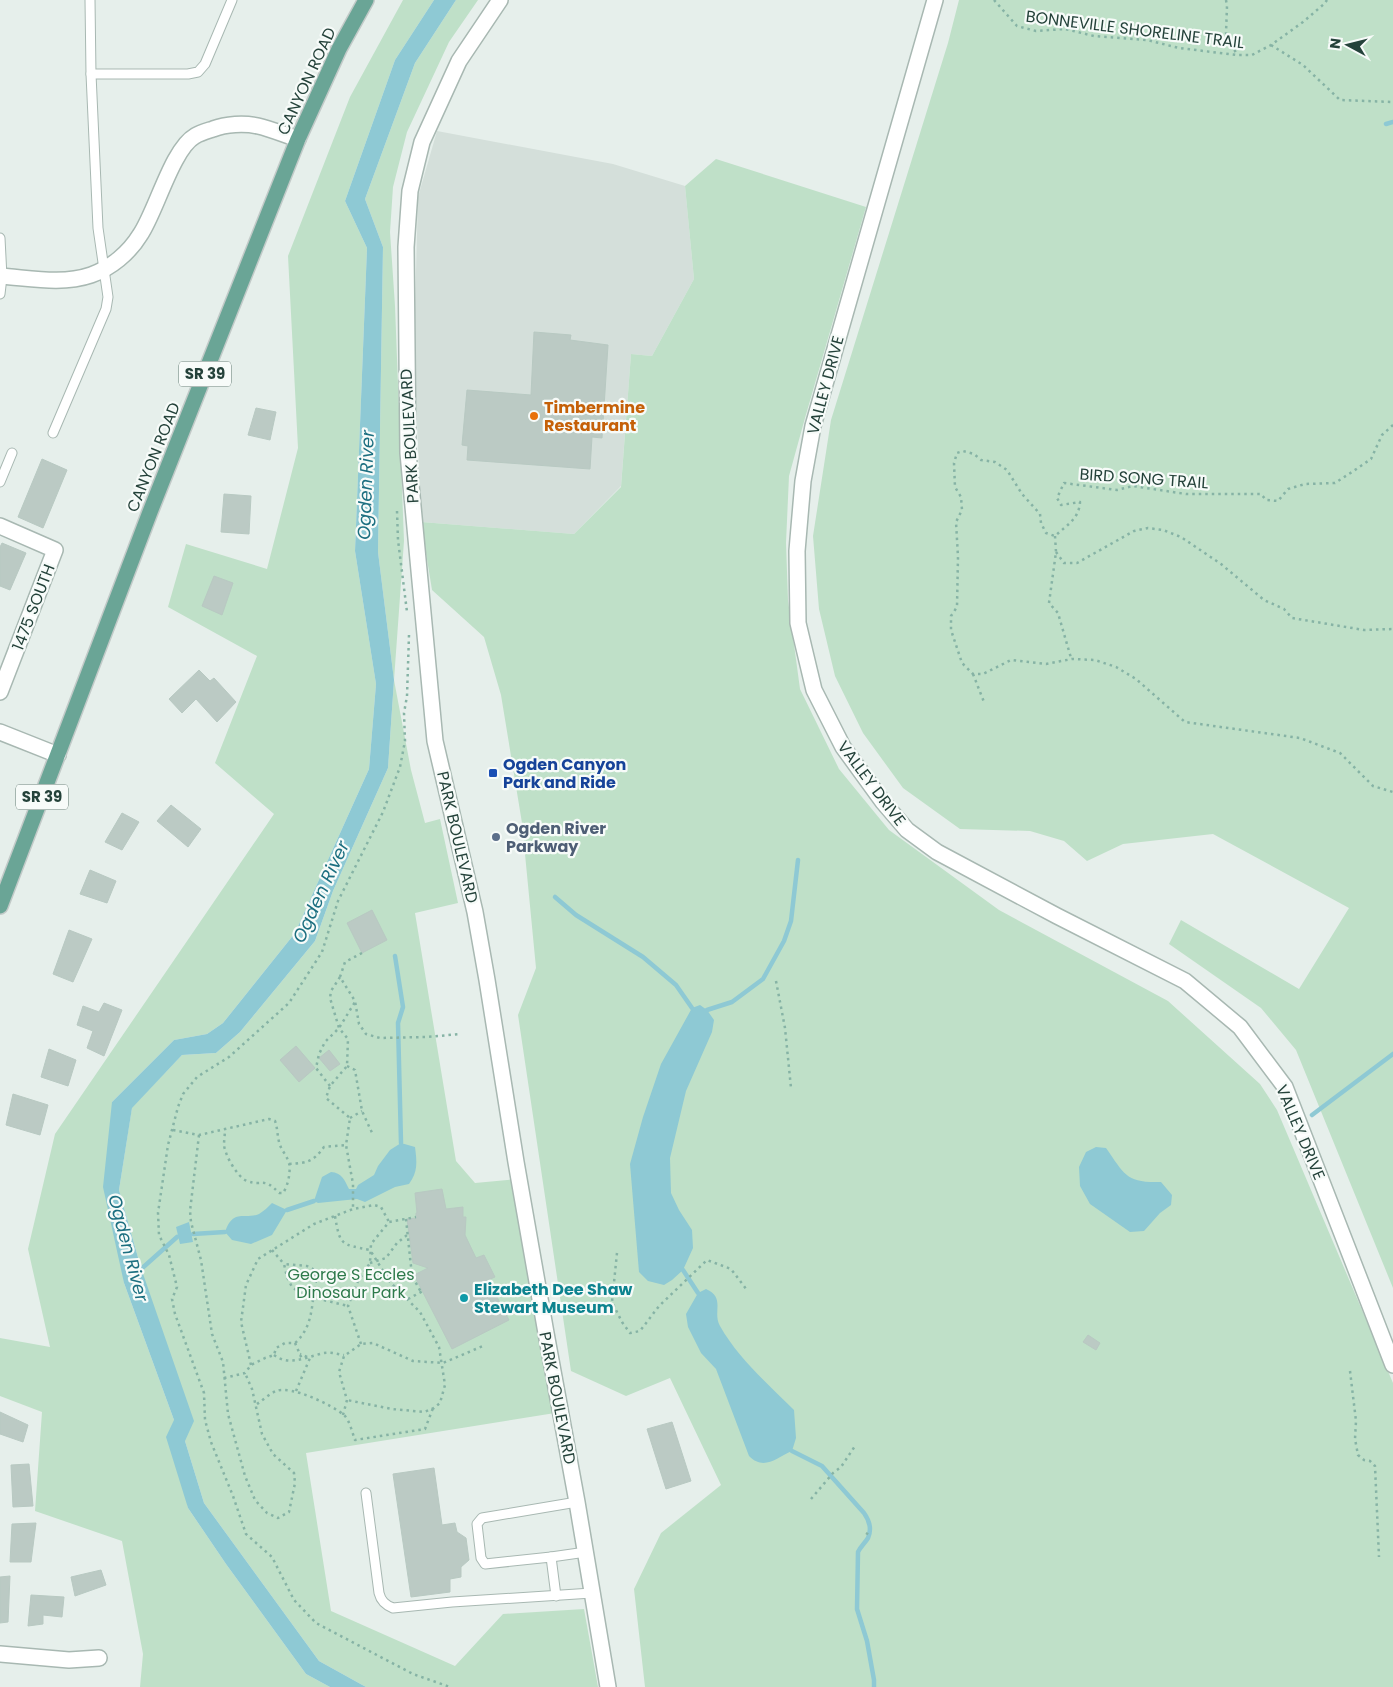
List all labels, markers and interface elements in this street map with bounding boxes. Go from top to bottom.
street label: BONNEVILLE SHORELINE TRAIL [1024,5,1245,54]
north arrow [1323,20,1373,70]
street label: CANYON ROAD [271,24,341,139]
text: N [1325,37,1346,50]
street label: VALLEY DRIVE [801,333,850,437]
road number: SR 39 [179,362,231,386]
street label: PARK BOULEVARD [394,368,425,504]
place label: Timbermine Restaurant [544,396,645,437]
street label: CANYON ROAD [121,399,186,515]
marker: Timbermine Restaurant [528,410,540,422]
water label: Ogden River [351,428,380,540]
street label: BIRD SONG TRAIL [1079,463,1209,494]
street label: 1475 SOUTH [6,561,60,654]
street label: VALLEY DRIVE [832,736,911,831]
place label: Ogden Canyon Park and Ride [503,753,626,794]
marker: Ogden Canyon Park and Ride [487,767,499,779]
street label: PARK BOULEVARD [431,769,484,905]
road number: SR 39 [16,784,68,810]
place label: Ogden River Parkway [506,817,606,858]
marker: Ogden River Parkway [490,831,502,843]
water label: Ogden River [286,836,356,947]
street label: VALLEY DRIVE [1270,1081,1331,1183]
water label: Ogden River [102,1192,155,1305]
park label: George S Eccles Dinosaur Park [287,1263,415,1304]
place label: Elizabeth Dee Shaw Stewart Museum [474,1278,633,1319]
marker: Elizabeth Dee Shaw Stewart Museum [458,1292,470,1304]
street label: PARK BOULEVARD [533,1330,582,1466]

